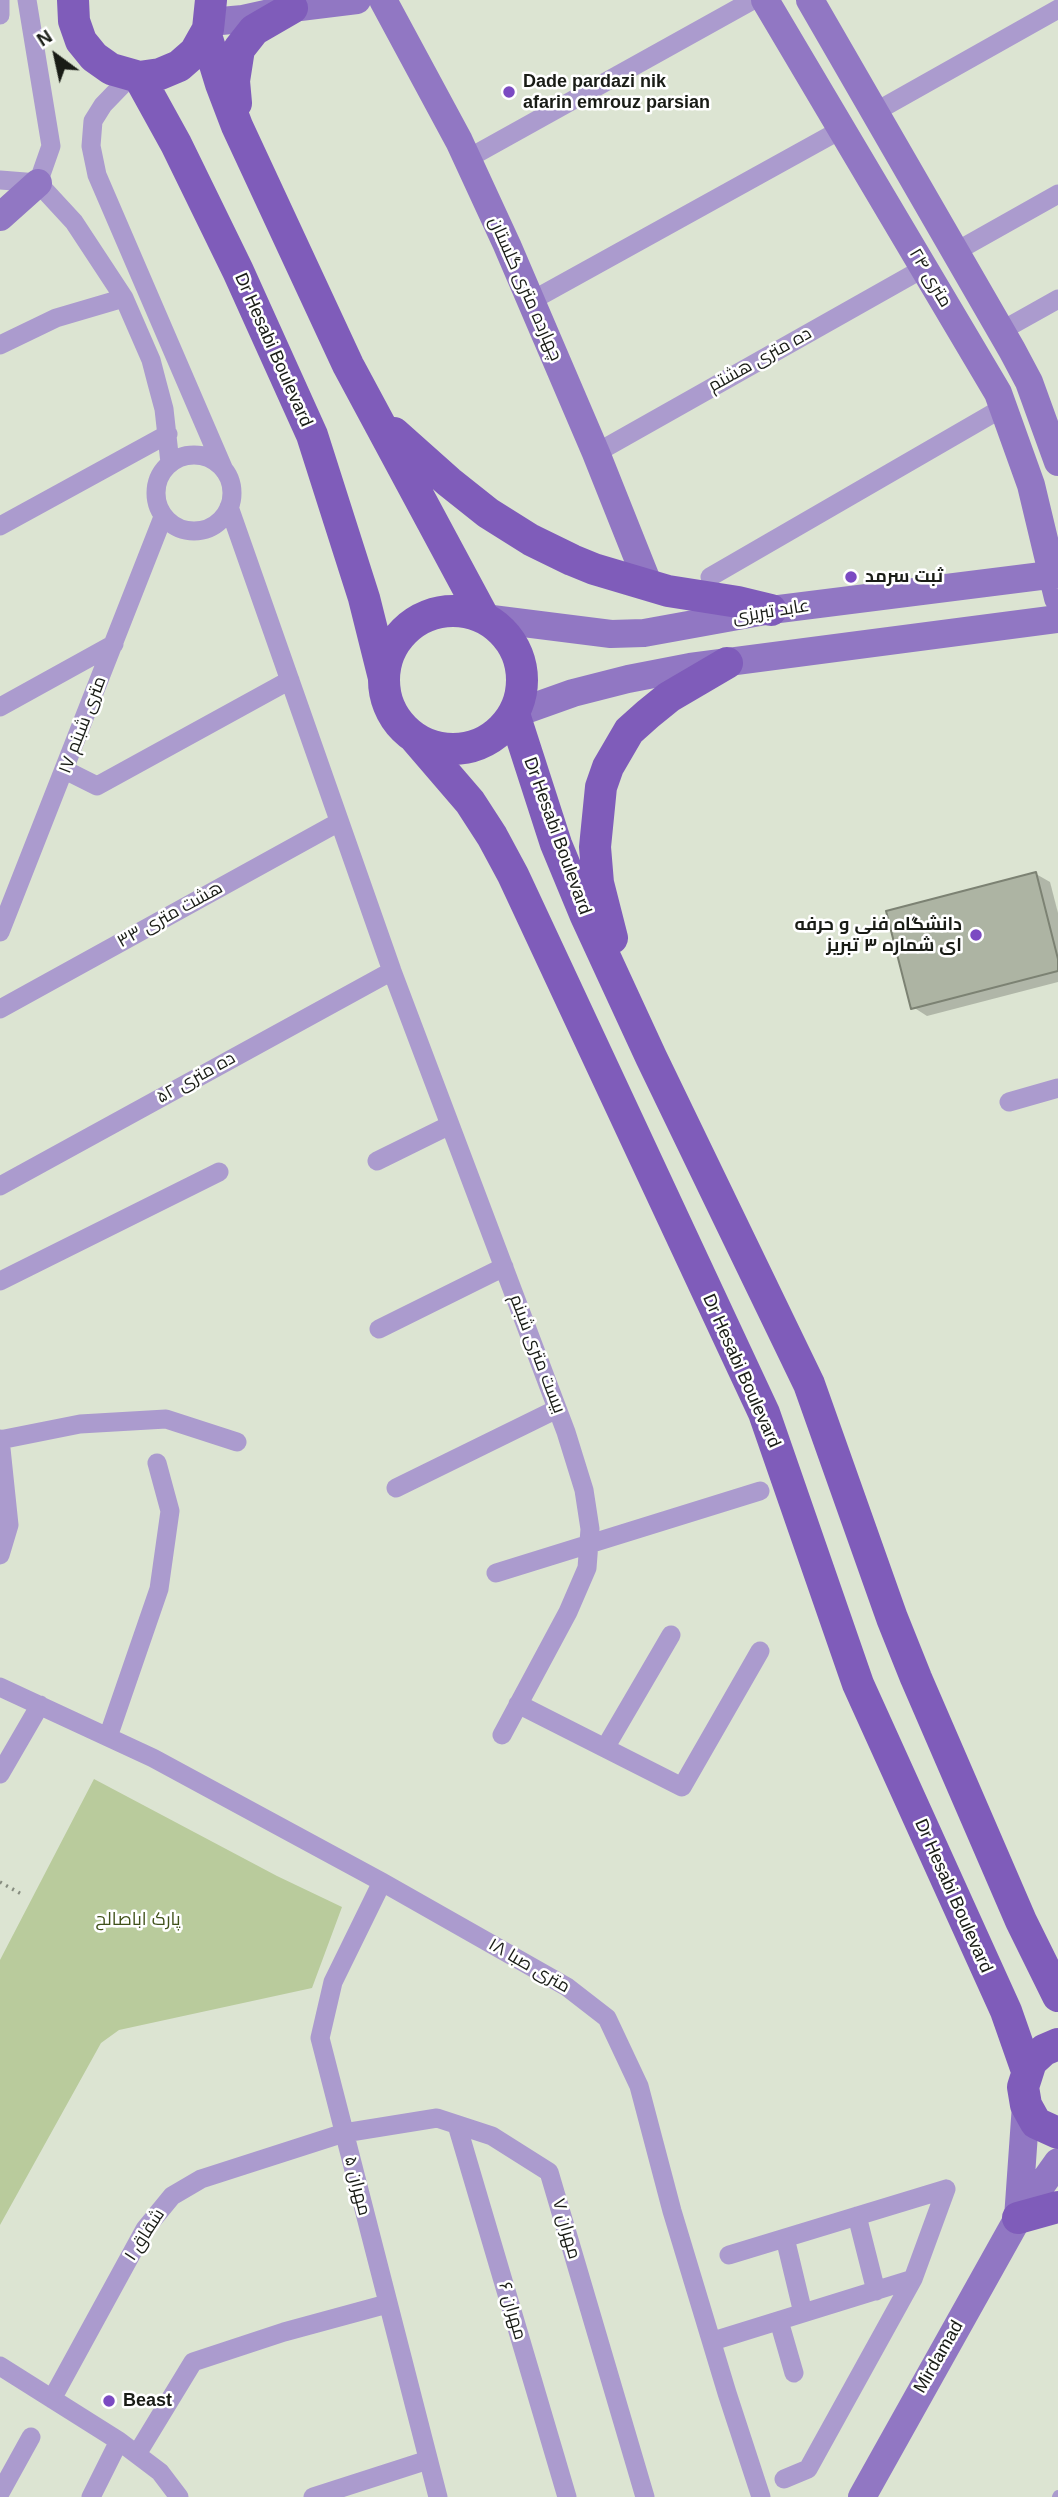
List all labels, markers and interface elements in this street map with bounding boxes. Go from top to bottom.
north arrow [21,21,91,91]
text: N [33,25,56,51]
place label: Dade pardazi nik afarin emrouz parsian [523,71,710,114]
marker: Dade pardazi nik afarin emrouz parsian [501,84,517,100]
street label: چهارده متری گلستان [484,214,566,364]
street label: ۲۴ متری [904,245,956,311]
street label: Dr Hesabi Boulevard [229,270,317,430]
street label: ده متری هشتم [705,323,815,397]
place label: ثبت سرمد [865,566,943,588]
marker: ثبت سرمد [843,569,859,585]
street label: عابد تبریزی [731,595,811,629]
street label: ۱۷ متری شبنم [55,673,111,777]
street label: Dr Hesabi Boulevard [518,754,596,918]
street label: هشت متری ۳۳ [113,877,227,953]
place label: دانشگاه فنی و حرفه ای شماره ۳ تبریز [795,914,962,956]
marker: دانشگاه فنی و حرفه ای شماره ۳ تبریز [968,927,984,943]
street label: ده متری ۵۲ [153,1047,239,1109]
street label: بیست متری شبنم [504,1291,570,1417]
street label: Dr Hesabi Boulevard [697,1291,785,1451]
street label: Dr Hesabi Boulevard [909,1816,997,1976]
park label: پارک اباصالح [95,1909,181,1931]
street label: متری صبا ۱۸ [484,1934,574,1998]
street label: مهران ۵ [339,2154,375,2218]
street label: مهران ۷ [547,2196,585,2262]
street label: شقاق ۱ [120,2205,170,2265]
street label: مهران ۶ [493,2280,531,2342]
street label: Mirdamad [910,2317,968,2397]
place label: Beast [123,2390,172,2412]
marker: Beast [101,2393,117,2409]

